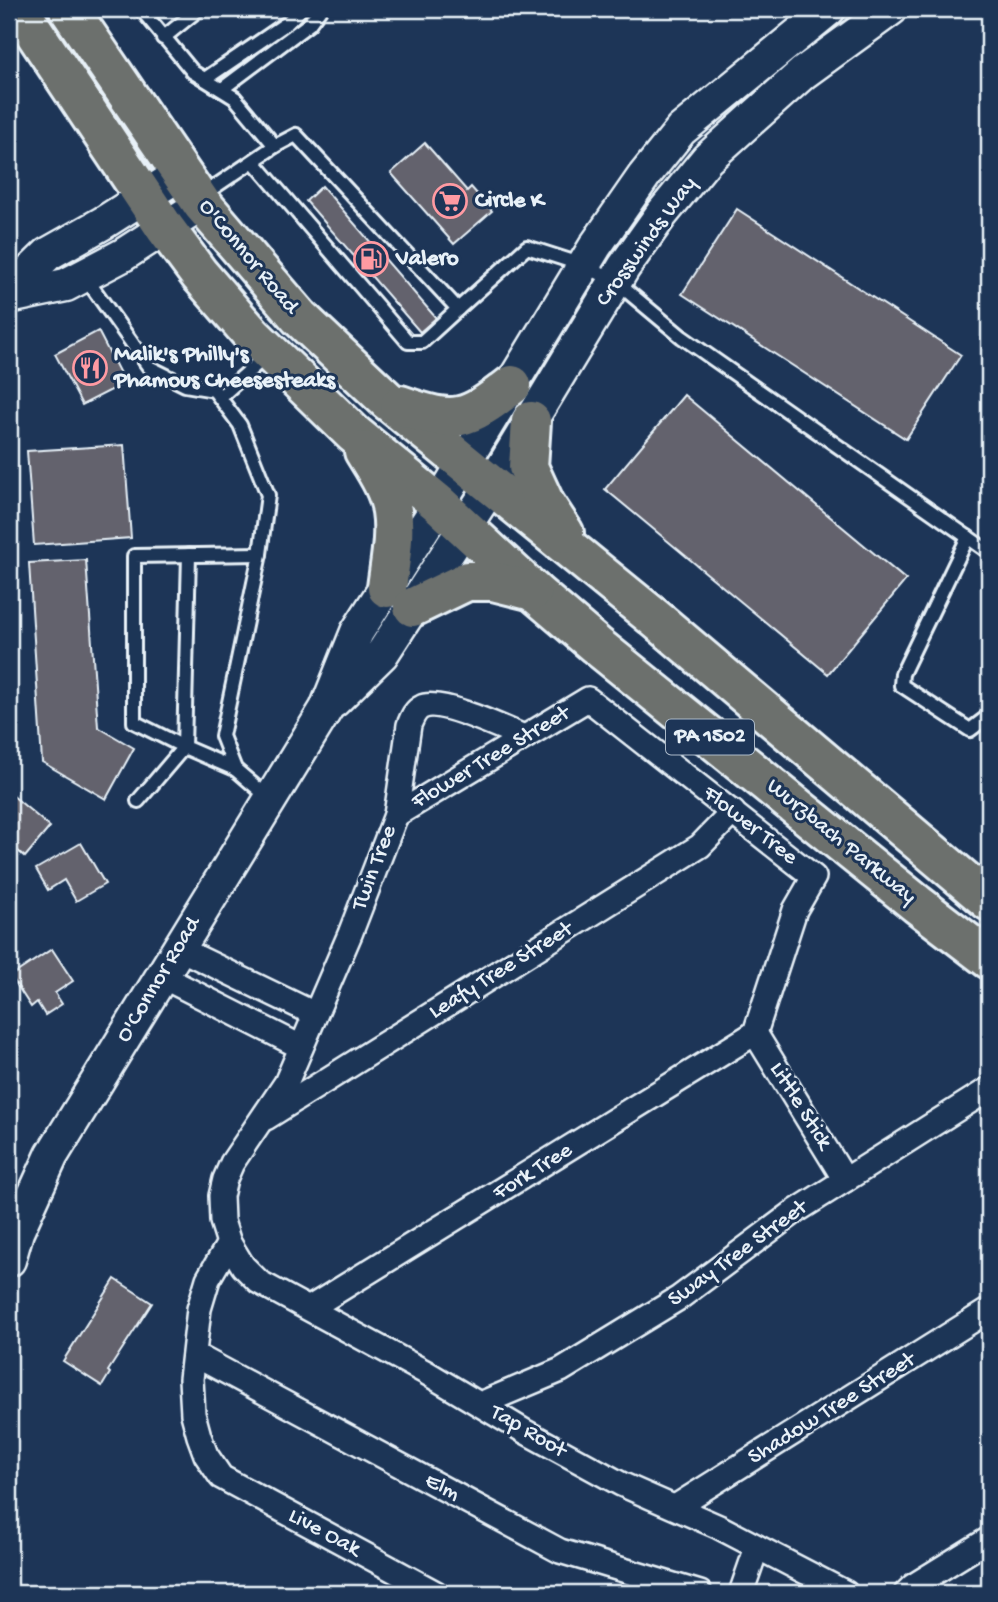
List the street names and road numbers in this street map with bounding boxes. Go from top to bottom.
street label: Crosswinds Way [591,172,703,312]
street label: O'Connor Road [192,194,305,321]
street label: Flower Tree Street [406,699,576,816]
road number: PA 1502 [666,720,754,754]
street label: Wurzbach Parkway [761,773,921,911]
street label: Flower Tree [696,780,804,872]
street label: Twin Tree [346,821,404,916]
street label: O'Connor Road [111,911,208,1048]
street label: Leafy Tree Street [424,915,579,1026]
street label: Little Stick [763,1057,839,1157]
street label: Fork Tree [488,1137,579,1207]
street label: Sway Tree Street [663,1193,814,1314]
street label: Shadow Tree Street [743,1346,922,1471]
street label: Tap Root [483,1398,572,1465]
street label: Elm [420,1468,464,1508]
street label: Live Oak [283,1503,367,1564]

